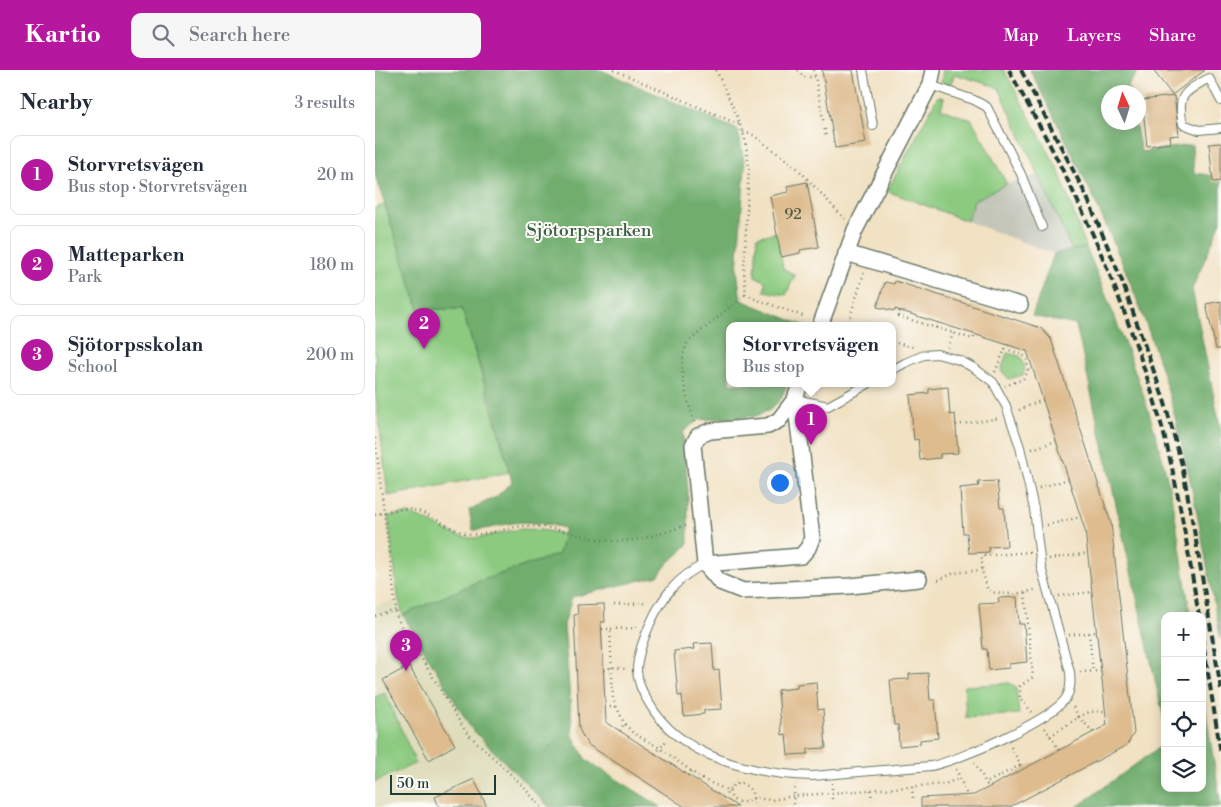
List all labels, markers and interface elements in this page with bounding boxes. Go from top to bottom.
search box [131,13,481,58]
text: Kartio [25,20,101,50]
icon: search [149,21,177,49]
text: Search here [189,23,290,47]
text: Map [1004,24,1039,47]
text: Layers [1067,24,1121,47]
text: Share [1149,24,1196,47]
north arrow [1101,85,1146,130]
text: Nearby [20,90,93,116]
text: 3 results [294,93,355,113]
text: Storvretsvägen [68,153,204,177]
text: 1 [33,165,41,185]
text: 20 m [317,165,354,185]
text: Bus stop · Storvretsvägen [68,177,248,197]
house number: 92 [784,205,802,224]
park label: Sjötorpsparken [526,219,652,242]
text: Matteparken [68,243,184,267]
text: 2 [32,255,42,275]
text: 180 m [310,255,354,275]
text: Park [68,267,101,287]
pin: 2 [408,308,440,349]
popup [726,322,896,387]
text: Sjötorpsskolan [68,333,203,357]
text: Storvretsvägen [743,333,879,357]
text: 3 [32,345,42,365]
text: 200 m [306,345,354,365]
text: School [68,357,117,377]
text: Bus stop [743,357,805,377]
pin: 1 [795,404,827,445]
your location [767,470,793,496]
map controls [1161,612,1206,792]
button: + [1161,612,1206,657]
pin: 3 [390,630,422,671]
button: − [1161,657,1206,702]
button: locate [1161,702,1206,747]
button: layers [1161,747,1206,792]
scale bar [390,772,496,795]
text: 50 m [397,775,429,793]

